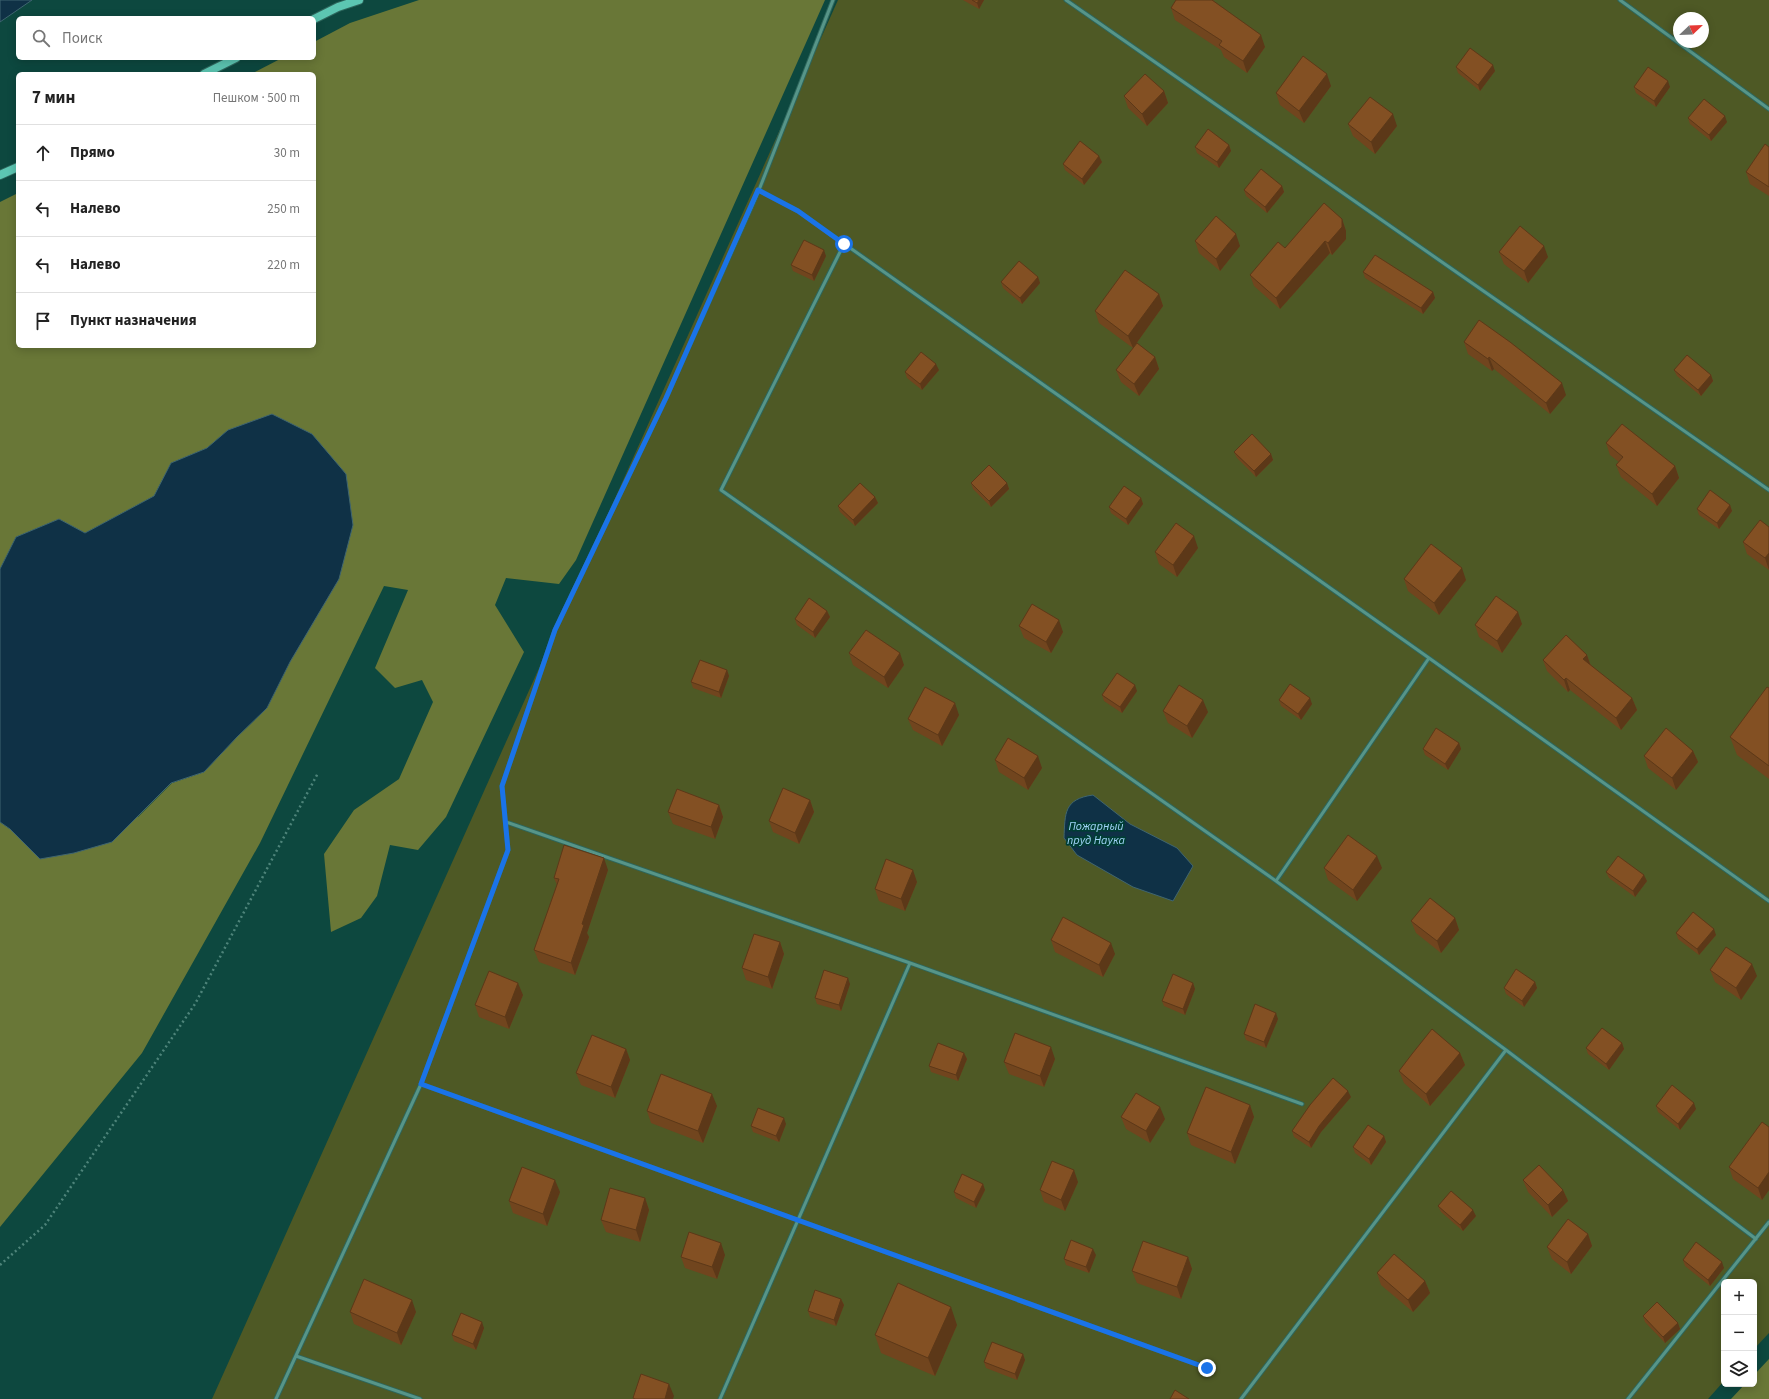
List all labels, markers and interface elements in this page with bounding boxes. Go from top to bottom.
north arrow [1673,12,1709,48]
search box [16,16,316,60]
icon: search [30,27,52,49]
text: Поиск [62,28,103,49]
text: 7 мин [32,86,75,110]
text: Пешком · 500 m [213,89,300,107]
icon: ahead [32,142,54,164]
text: Прямо [70,142,115,163]
text: 30 m [274,144,300,162]
icon: left [32,198,54,220]
text: Налево [70,198,121,219]
text: 250 m [267,200,300,218]
route start [835,235,853,253]
icon: left [32,254,54,276]
text: Налево [70,254,121,275]
text: 220 m [267,256,300,274]
icon: arrive [32,310,54,332]
text: Пункт назначения [70,310,197,331]
water label: Пожарный пруд Наука [1067,818,1125,849]
map controls [1721,1279,1757,1387]
button: + [1721,1279,1757,1315]
button: − [1721,1315,1757,1351]
button: layers [1721,1351,1757,1387]
route end [1198,1359,1216,1377]

